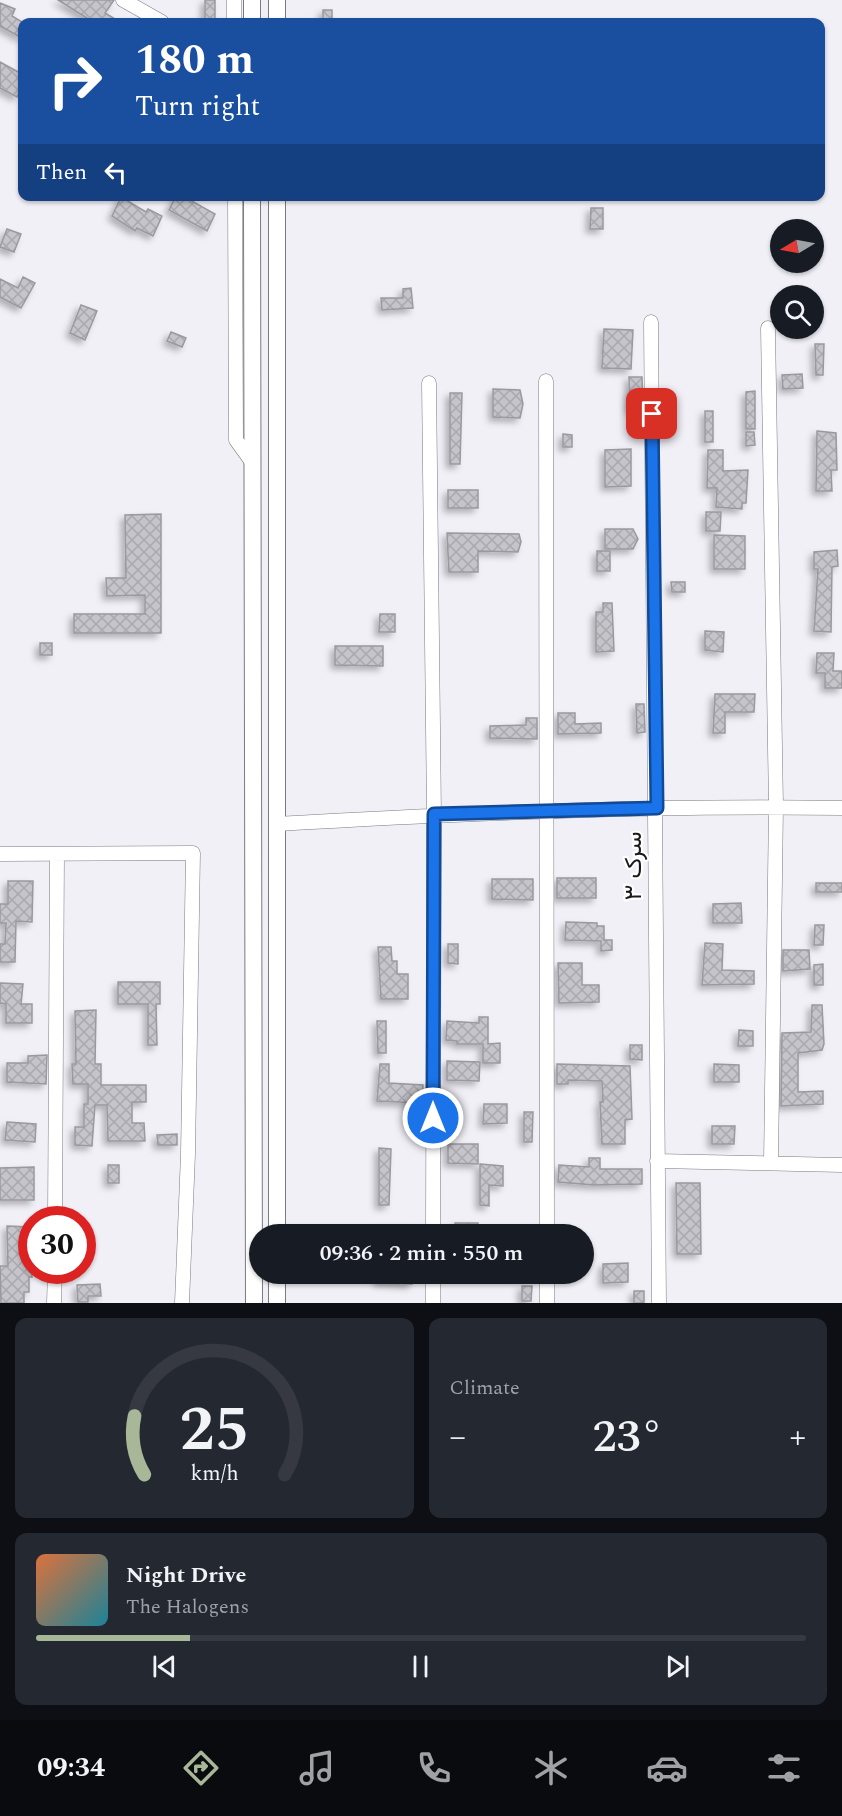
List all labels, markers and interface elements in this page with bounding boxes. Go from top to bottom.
text: 180 m [135,29,254,92]
icon: right [36,42,114,120]
text: Turn right [135,86,260,128]
text: Then [36,156,87,189]
icon: left [99,156,132,189]
north arrow [770,219,824,273]
map controls [770,219,824,339]
button: search [770,285,824,339]
pin [626,388,677,439]
icon: arrive [635,397,668,430]
street label: سرک ۳ [616,832,652,900]
position arrow [401,1086,465,1150]
speed limit sign: 30 [18,1206,96,1284]
text: 09:36 · 2 min · 550 m [320,1237,523,1270]
text: Climate [450,1373,520,1403]
text: 25 [179,1383,249,1478]
text: 23° [592,1403,663,1472]
text: − [450,1412,466,1462]
text: + [790,1412,806,1462]
text: km/h [190,1457,238,1490]
text: Night Drive [126,1559,246,1592]
text: The Halogens [126,1592,249,1622]
icon: previous [148,1650,181,1683]
icon: pause [404,1650,437,1683]
icon: next [661,1650,694,1683]
text: 09:34 [37,1747,105,1789]
icon: directions [180,1747,222,1789]
icon: music [296,1747,338,1789]
icon: phone [413,1747,455,1789]
icon: climate [530,1747,572,1789]
icon: car [646,1747,688,1789]
icon: filters [763,1747,805,1789]

